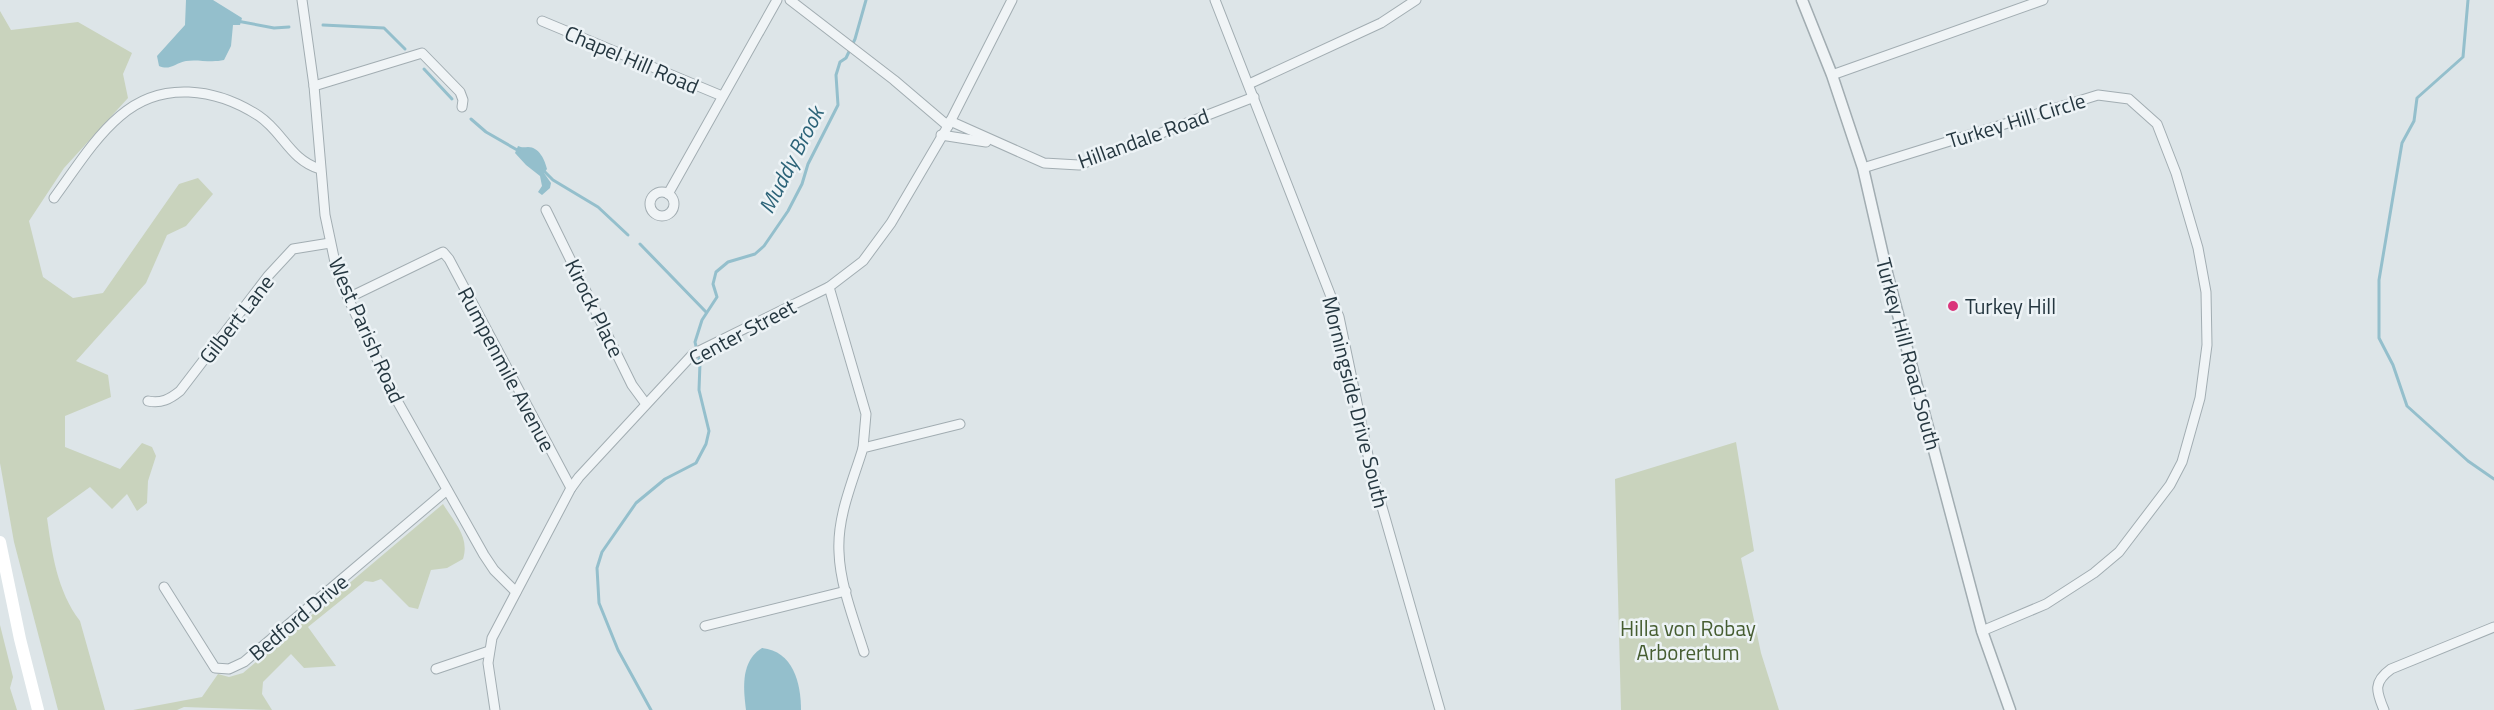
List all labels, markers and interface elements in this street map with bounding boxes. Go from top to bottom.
street label: Chapel Hill Road [560,16,704,102]
street label: Turkey Hill Circle [1943,84,2089,156]
water label: Muddy Brook [750,99,833,219]
street label: Hillandale Road [1073,99,1213,177]
street label: West Parish Road [321,252,413,408]
street label: Kirock Place [557,253,633,363]
street label: Turkey Hill Road South [1868,254,1950,454]
street label: Gilbert Lane [191,267,281,371]
street label: Rumpenmile Avenue [450,281,564,457]
street label: Center Street [683,290,802,374]
place label: Turkey Hill [1965,290,2056,322]
street label: Morningside Drive South [1314,293,1398,511]
marker: Turkey Hill [1946,299,1960,313]
street label: Bedford Drive [241,566,355,668]
park label: Hilla von Robay Arborertum [1620,612,1756,668]

